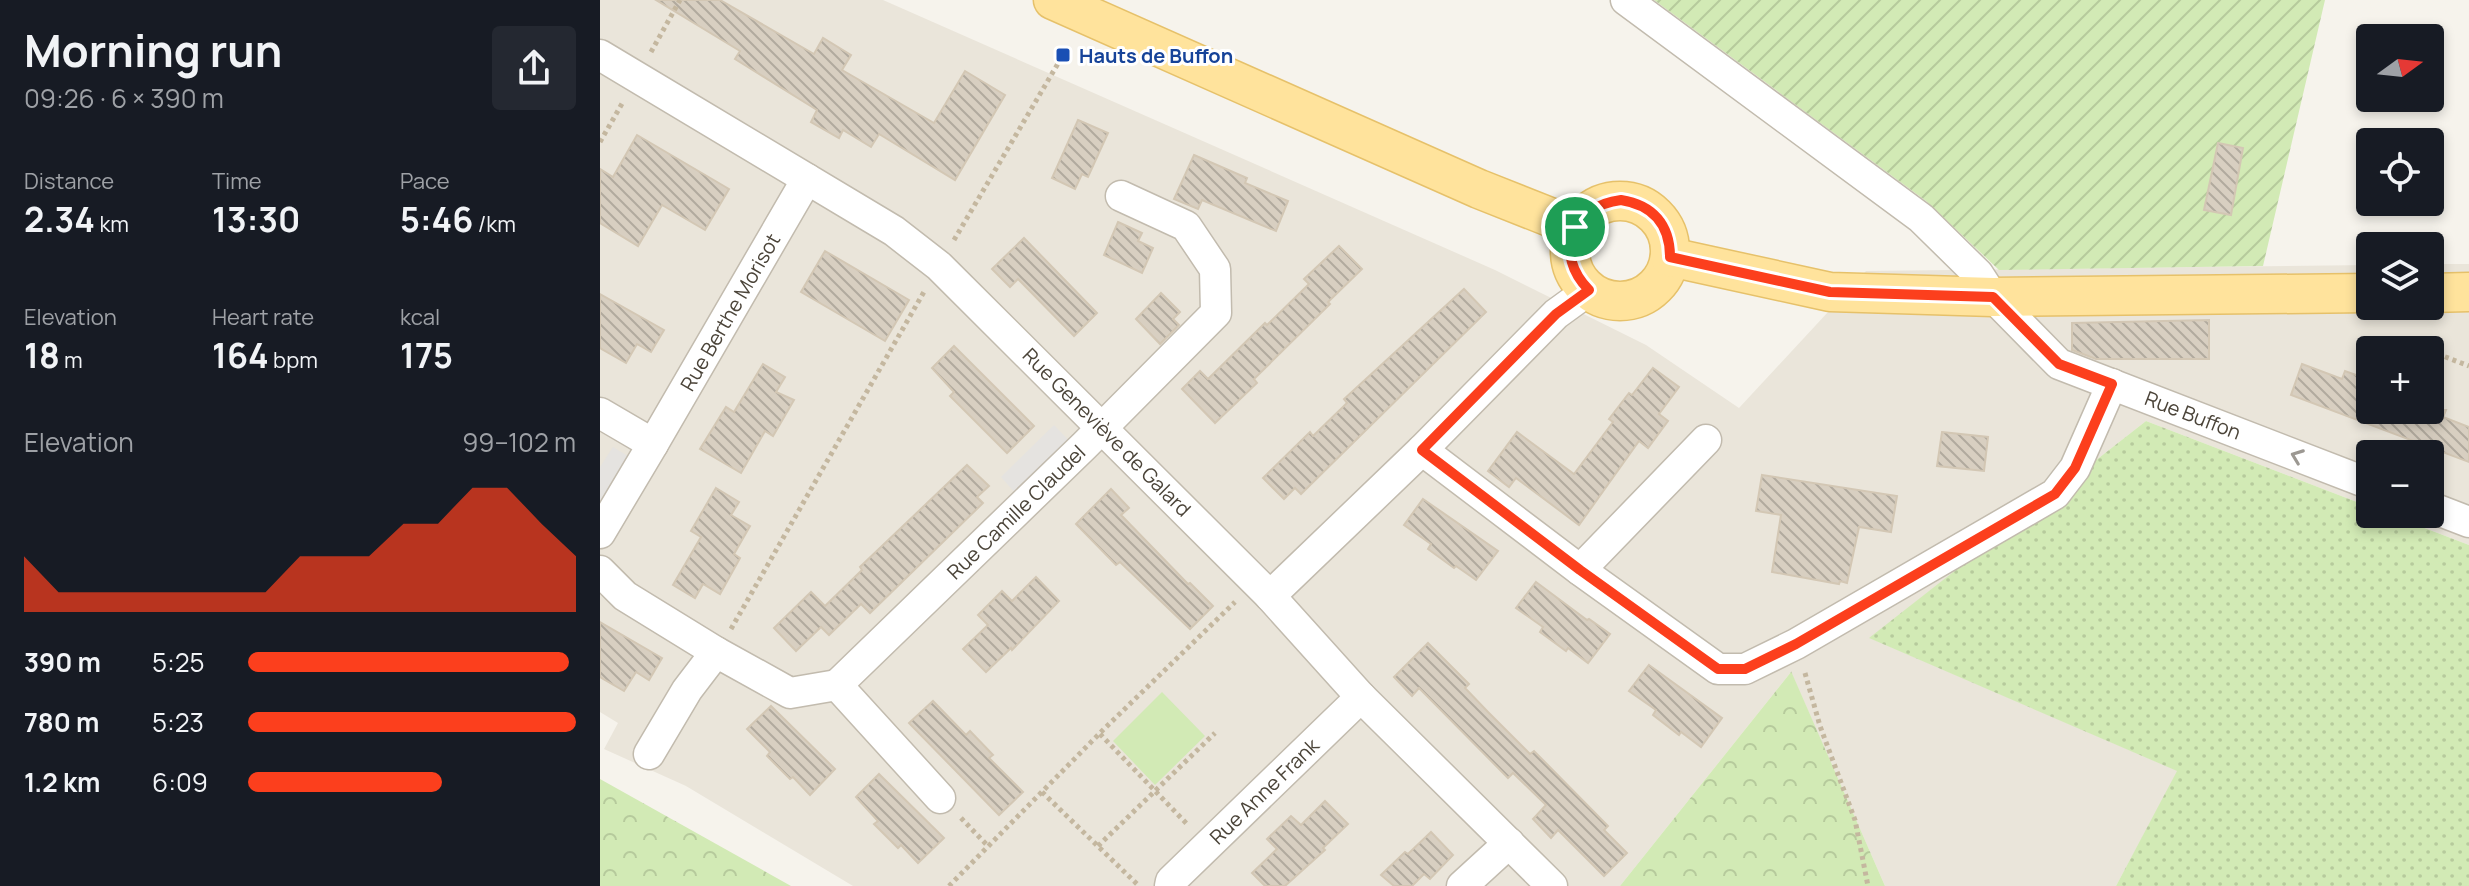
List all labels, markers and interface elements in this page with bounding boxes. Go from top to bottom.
text: Morning run [24,20,282,80]
north arrow [2356,24,2444,112]
map controls [2356,24,2444,528]
button: share [492,26,576,110]
place label: Hauts de Buffon [1079,42,1233,69]
marker: Hauts de Buffon [1054,46,1072,64]
text: 09:26 · 6 × 390 m [24,80,224,116]
button: locate [2356,128,2444,216]
text: Distance [24,166,114,196]
text: Time [212,166,262,196]
text: Pace [400,166,450,196]
pin [1541,193,1609,261]
text: 2.34 [24,196,95,242]
text: 13:30 [212,196,300,242]
text: 5:46 [400,196,473,242]
icon: arrive [1553,205,1597,249]
text: km [95,209,129,239]
text: /km [473,209,516,239]
street label: Rue Berthe Morisot [674,228,786,396]
button: layers [2356,232,2444,320]
text: Elevation [24,302,117,332]
text: Heart rate [212,302,314,332]
text: kcal [400,302,440,332]
text: 18 [24,332,60,378]
text: 164 [212,332,269,378]
text: 175 [400,332,453,378]
button: + [2356,336,2444,424]
street label: Rue Geneviève de Galard [1017,342,1197,522]
text: m [60,345,83,375]
text: bpm [269,345,318,375]
street label: Rue Buffon [2141,384,2245,446]
text: Elevation [24,424,134,460]
text: 99–102 m [462,424,576,460]
street label: Rue Camille Claudel [941,439,1091,585]
button: − [2356,440,2444,528]
one-way arrow [2291,449,2305,466]
text: 390 m [24,644,101,680]
text: 5:25 [152,644,205,680]
text: 780 m [24,704,99,740]
text: 5:23 [152,704,204,740]
street label: Rue Anne Frank [1204,731,1325,850]
text: 1.2 km [24,764,100,800]
text: 6:09 [152,764,208,800]

